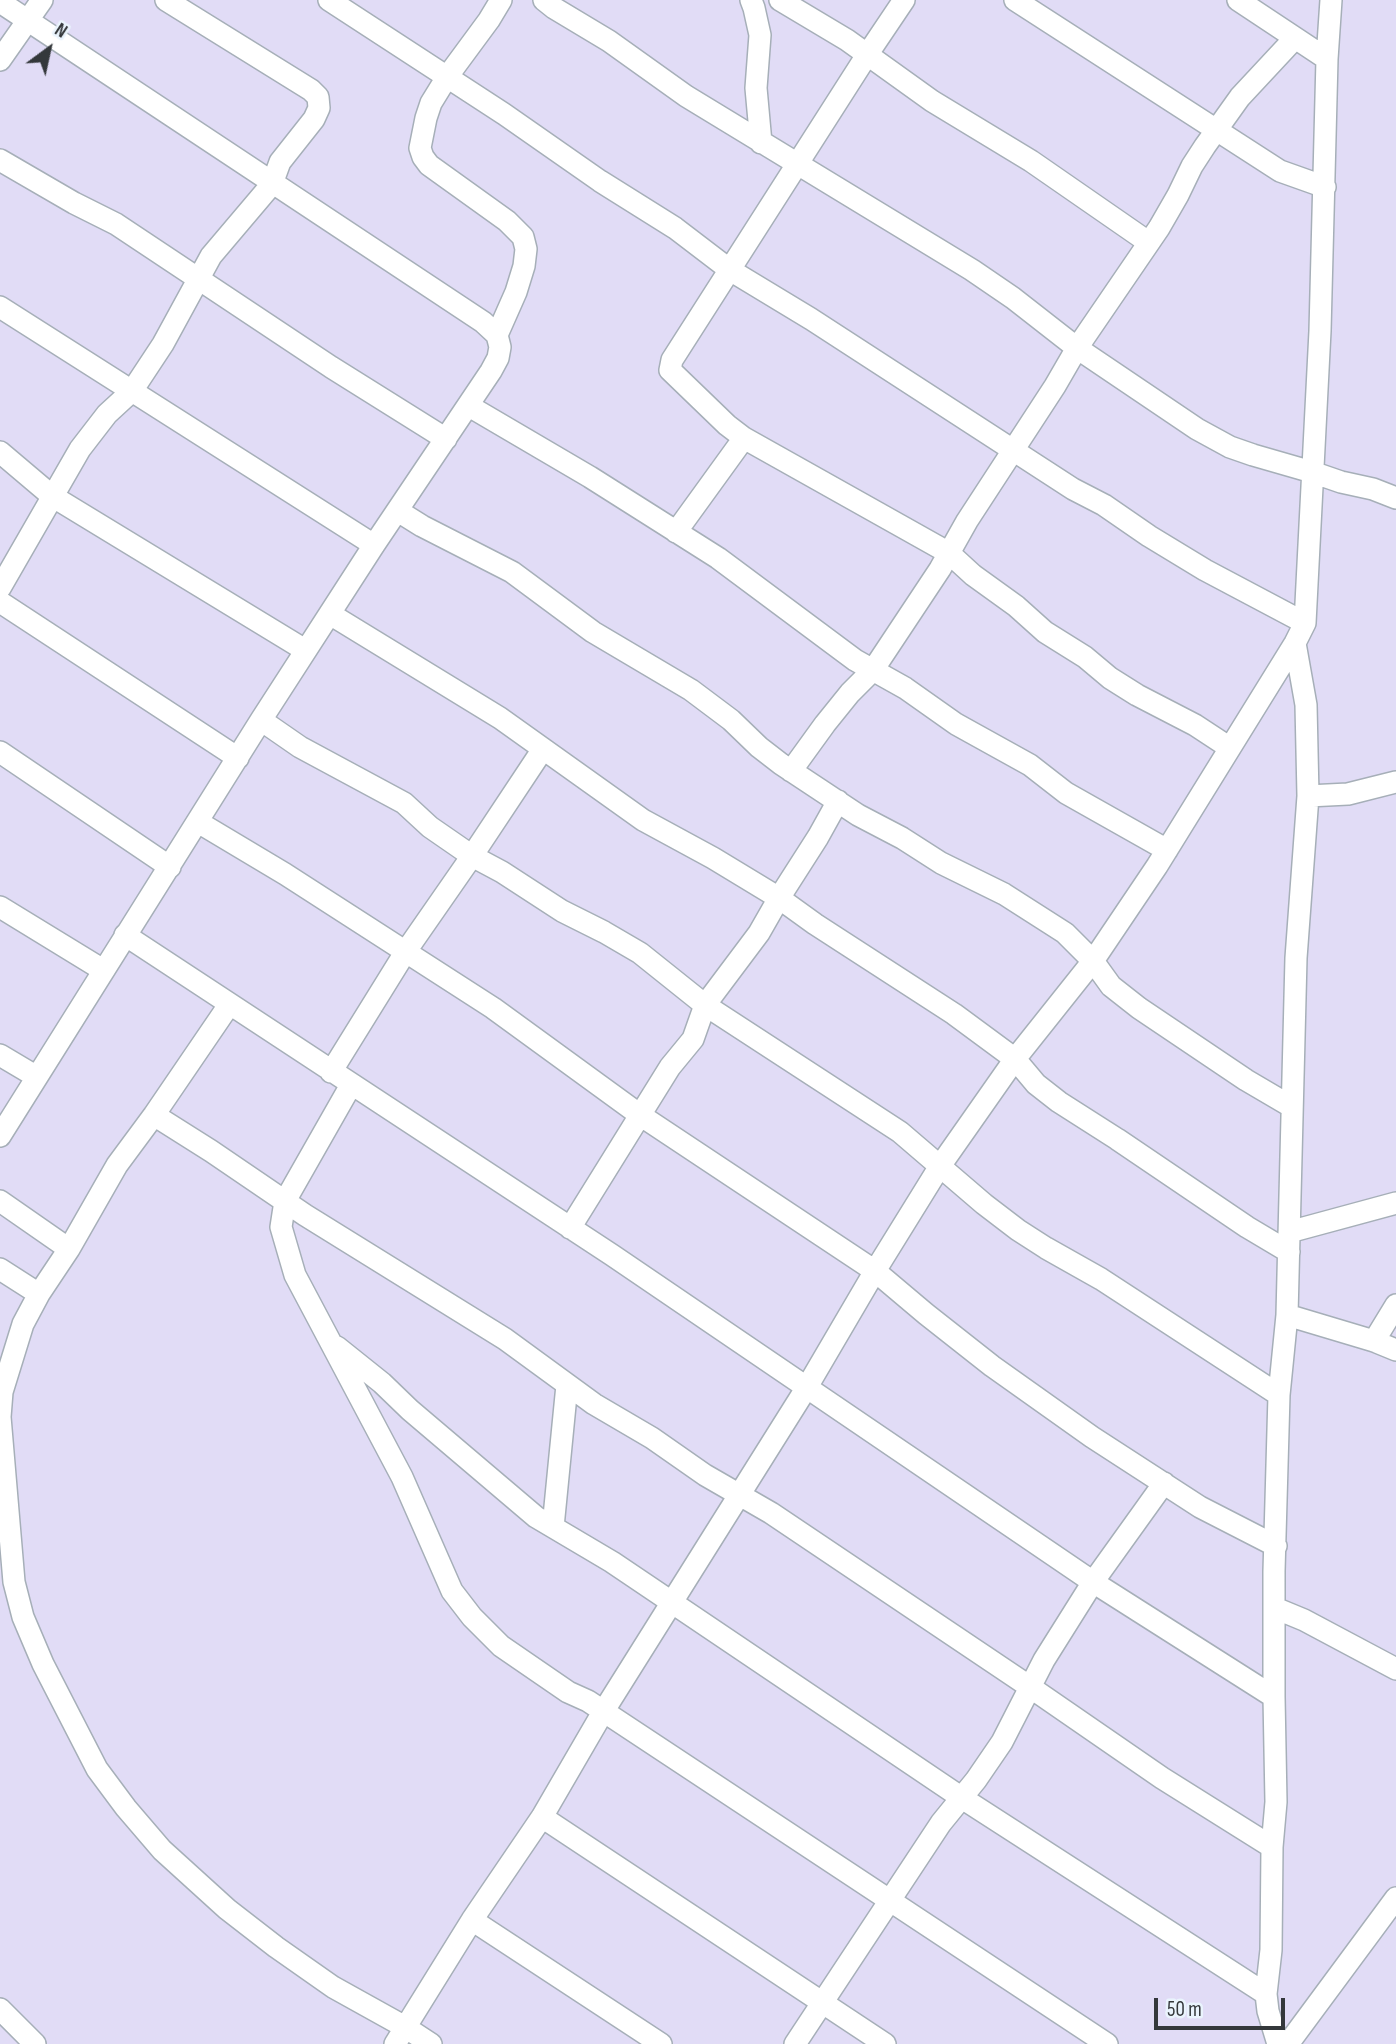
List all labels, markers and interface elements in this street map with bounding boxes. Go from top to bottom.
north arrow [14,14,84,84]
text: N [50,19,71,43]
scale bar [1158,1984,1289,2028]
text: 50 m [1167,1997,1202,2022]

